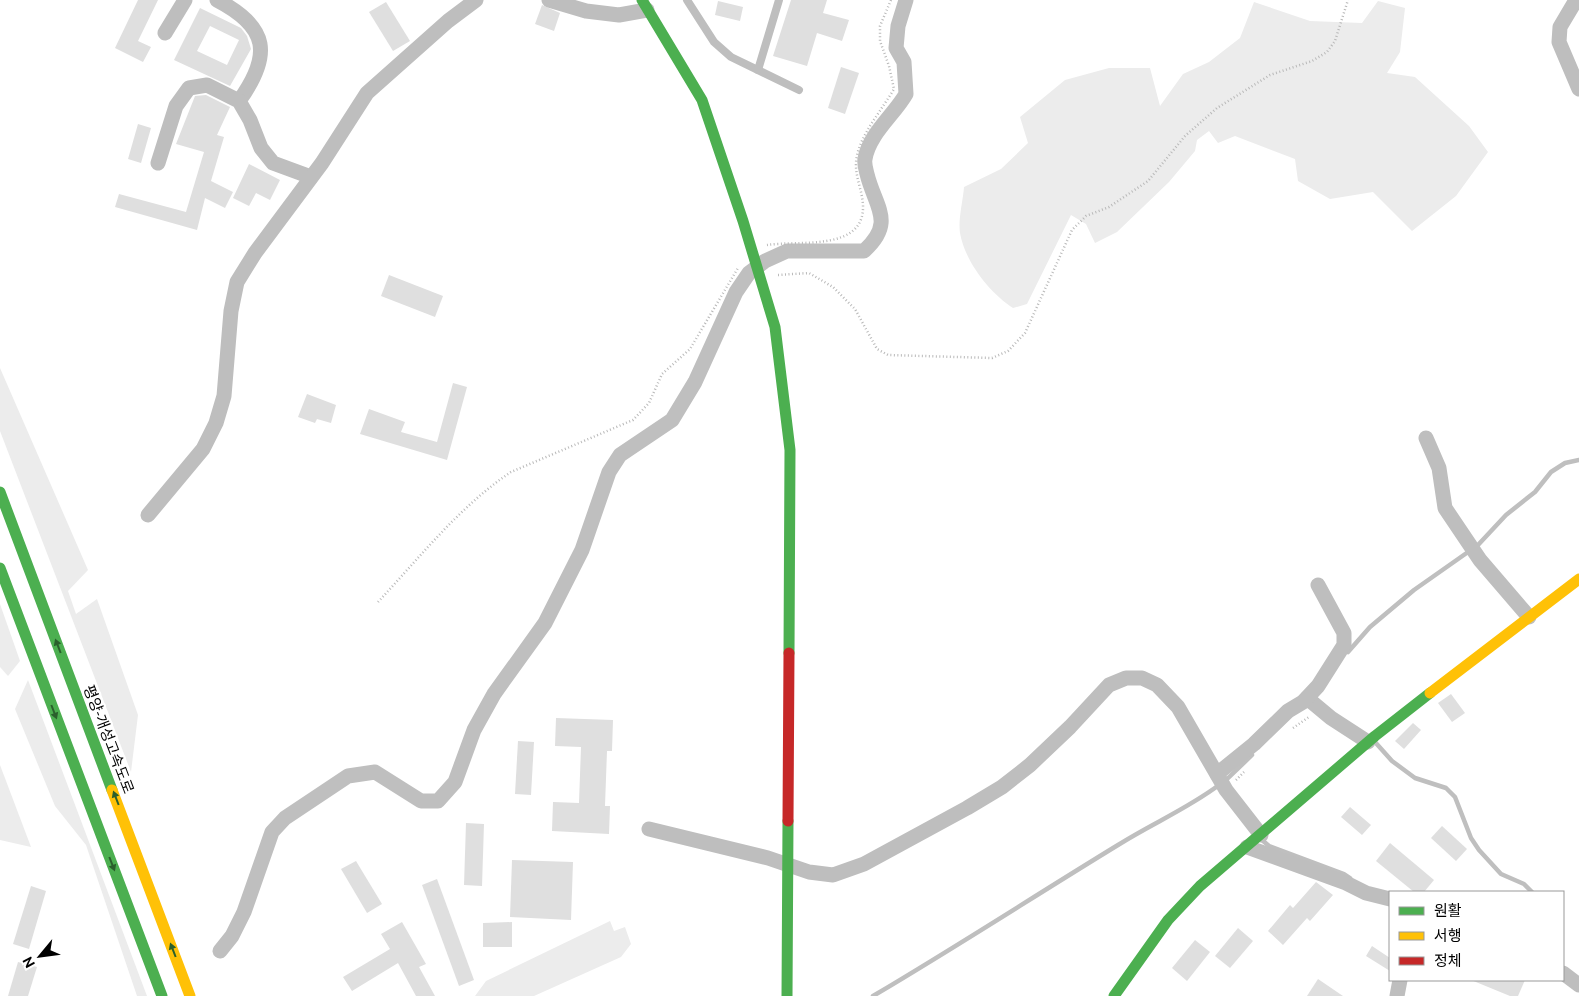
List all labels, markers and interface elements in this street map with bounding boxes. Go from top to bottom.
one-way arrow [54,639,61,654]
street label: 평양-개성고속도로 [81,682,137,796]
one-way arrow [50,705,58,720]
one-way arrow [112,791,119,806]
one-way arrow [108,857,116,872]
legend [1389,891,1564,981]
text: 원활 [1434,902,1462,919]
text: 서행 [1434,927,1462,944]
north arrow [15,931,65,981]
one-way arrow [169,943,176,958]
text: 정체 [1434,952,1462,969]
text: N [19,954,38,971]

